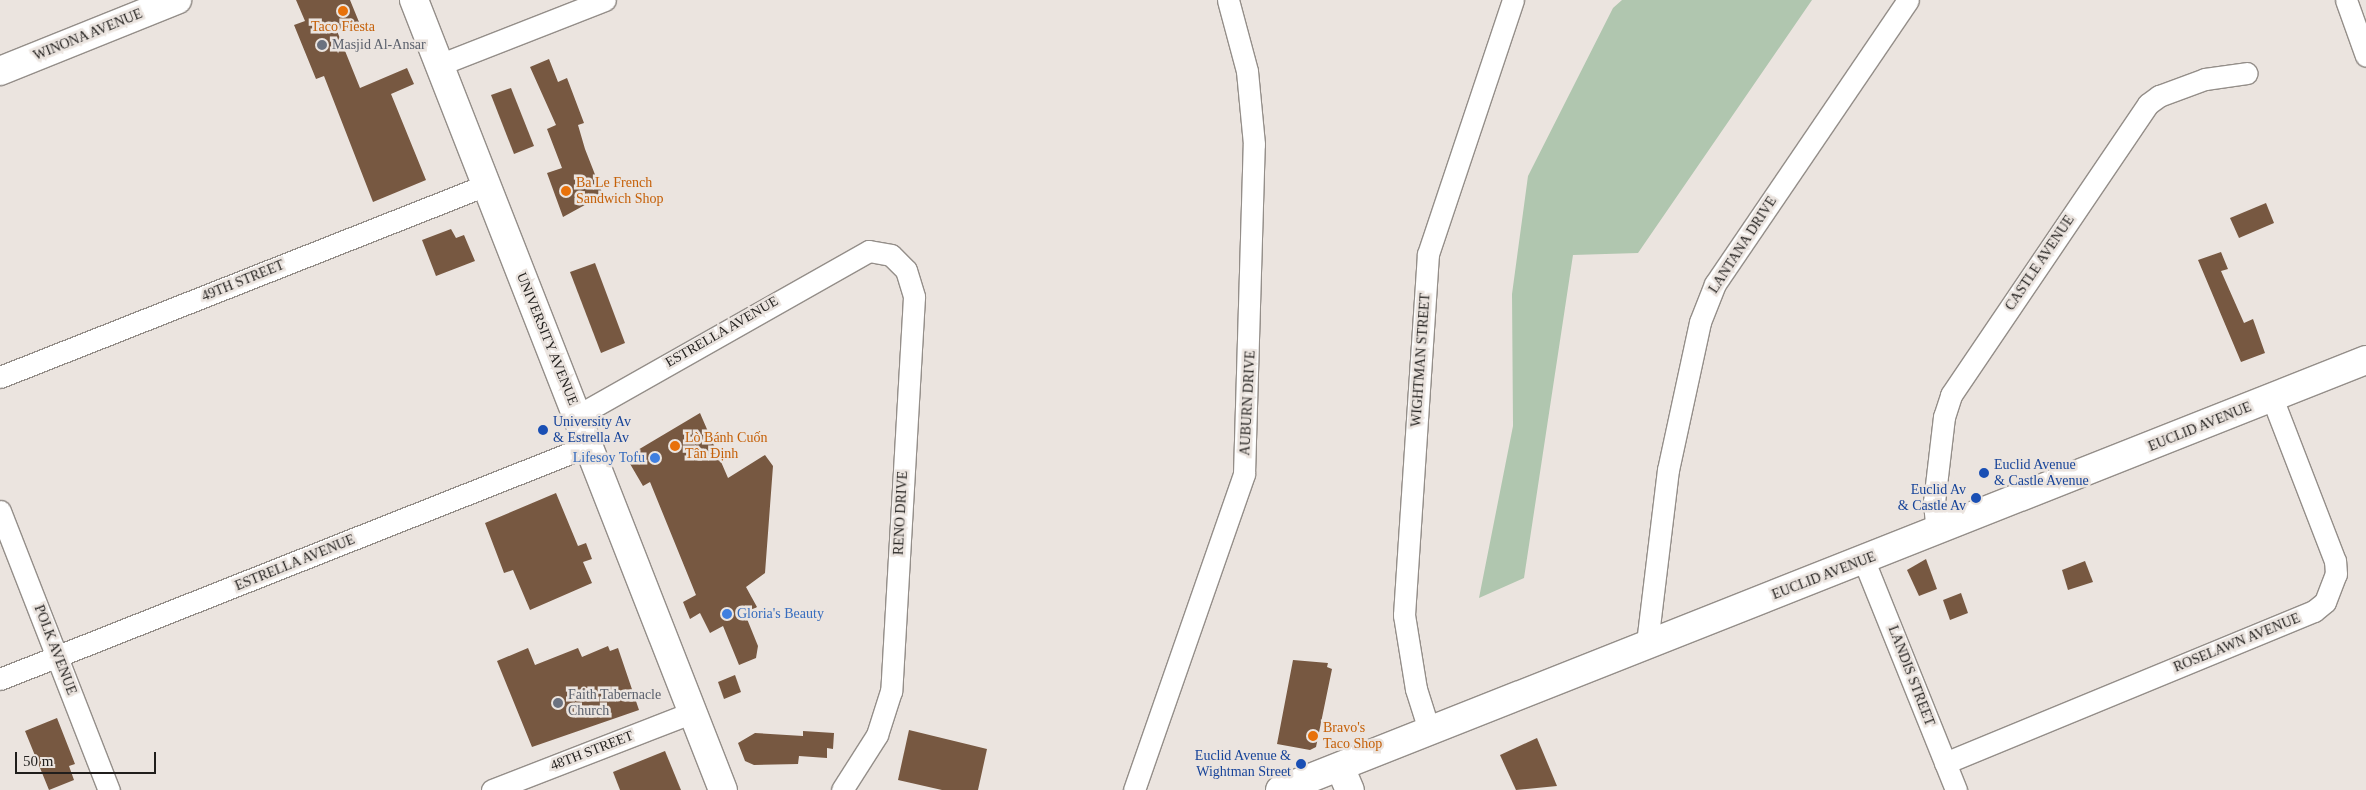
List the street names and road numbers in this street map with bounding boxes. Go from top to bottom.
street label: WINONA AVENUE [33,6,143,64]
street label: LANTANA DRIVE [1708,197,1778,293]
street label: CASTLE AVENUE [2003,214,2077,312]
street label: 49TH STREET [199,257,287,305]
street label: UNIVERSITY AVENUE [514,274,580,404]
street label: ESTRELLA AVENUE [665,294,779,370]
street label: WIGHTMAN STREET [1408,296,1434,424]
street label: AUBURN DRIVE [1237,353,1259,453]
street label: EUCLID AVENUE [2148,400,2252,454]
street label: RENO DRIVE [891,473,911,553]
street label: ESTRELLA AVENUE [235,532,355,594]
street label: EUCLID AVENUE [1772,549,1876,603]
street label: POLK AVENUE [31,604,79,696]
street label: ROSELAWN AVENUE [2173,611,2301,675]
street label: LANDIS STREET [1885,626,1937,726]
street label: 48TH STREET [548,727,636,775]

